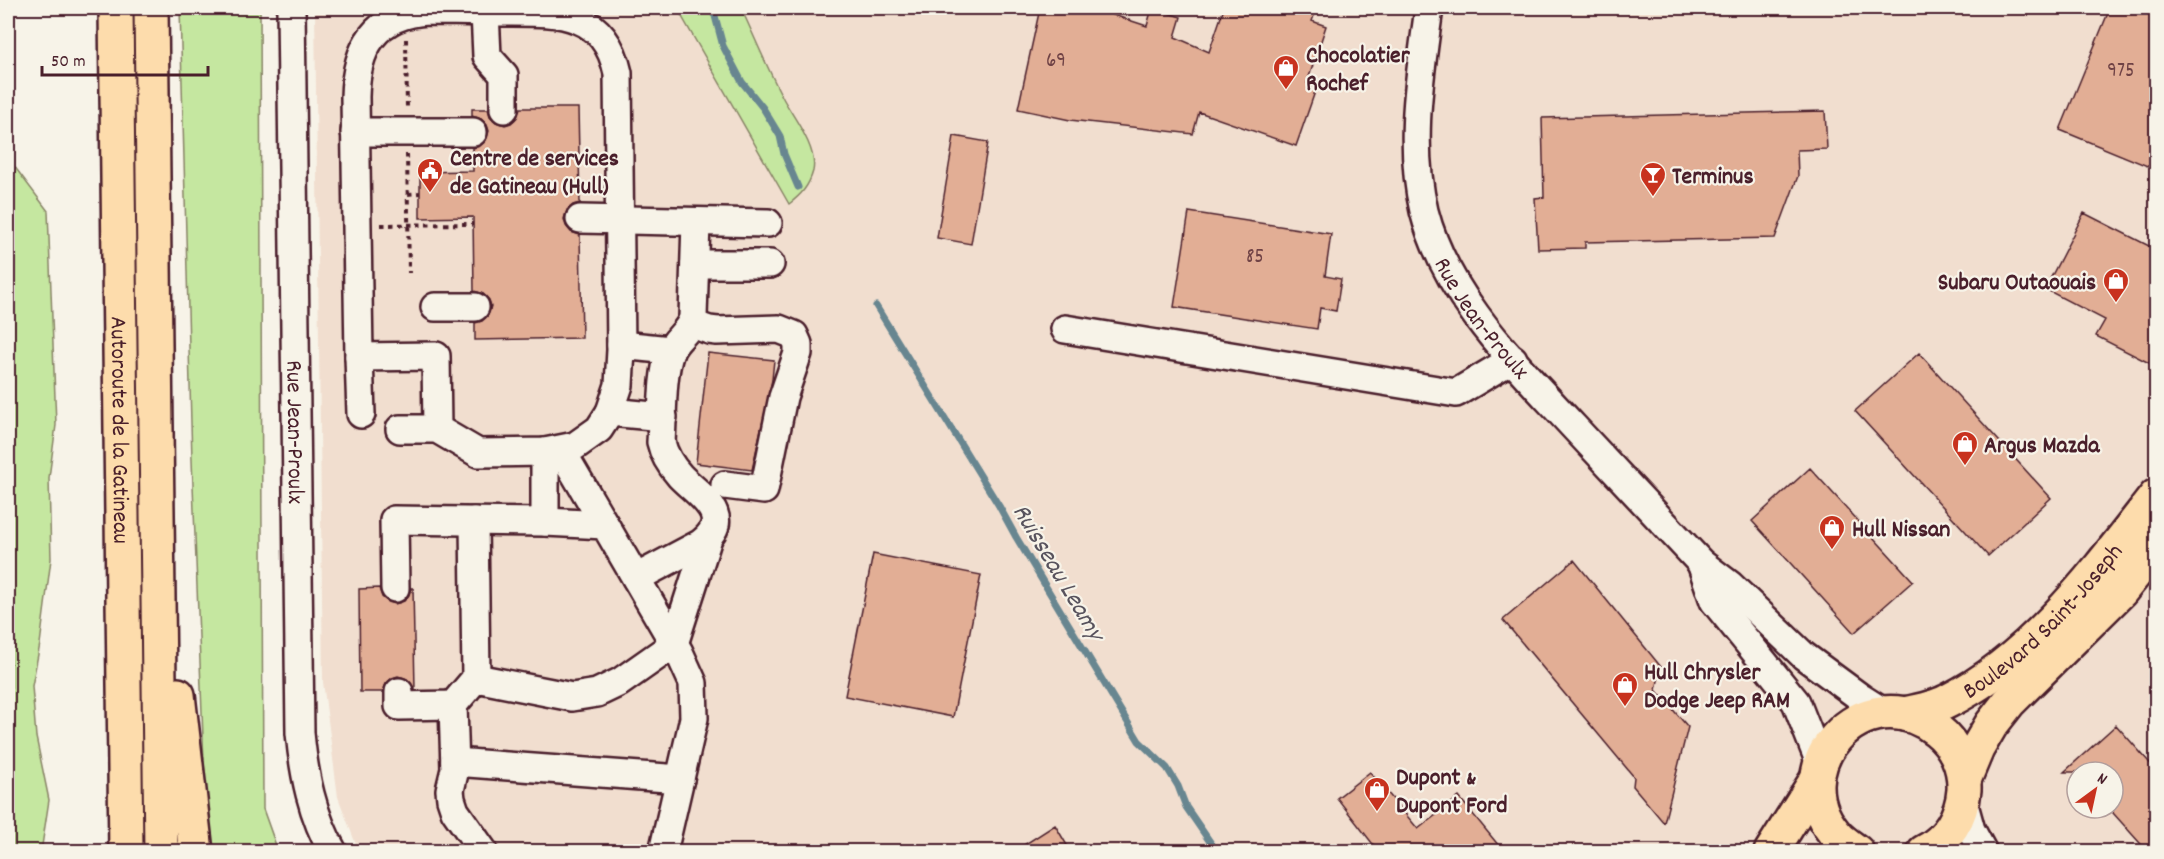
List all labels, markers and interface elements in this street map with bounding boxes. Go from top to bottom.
scale bar [42,39,208,77]
place label: Chocolatier Rochef [1306,40,1411,102]
house number: 69 [1046,47,1066,77]
text: 50 m [51,50,86,75]
shop icon: Chocolatier Rochef [1271,53,1301,91]
house number: 975 [2107,57,2135,87]
place label: Centre de services de Gatineau (Hull) [450,143,619,205]
public building icon: Centre de services de Gatineau (Hull) [415,156,445,194]
bar icon: Terminus [1638,160,1668,198]
place label: Terminus [1672,161,1753,195]
house number: 85 [1246,243,1264,273]
street label: Rue Jean-Proulx [1424,252,1536,388]
shop icon: Subaru Outaouais [2101,266,2131,304]
place label: Subaru Outaouais [1938,267,2096,301]
street label: Autoroute de la Gatineau [100,316,136,544]
street label: Rue Jean-Proulx [275,360,311,504]
shop icon: Argus Mazda [1950,429,1980,467]
place label: Argus Mazda [1984,430,2100,464]
water label: Ruisseau Leamy [1001,497,1114,651]
shop icon: Hull Nissan [1817,513,1847,551]
place label: Hull Nissan [1852,514,1950,548]
street label: Boulevard Saint-Joseph [1957,537,2133,709]
place label: Hull Chrysler Dodge Jeep RAM [1644,657,1790,719]
shop icon: Hull Chrysler Dodge Jeep RAM [1610,670,1640,708]
north arrow [2065,760,2125,820]
place label: Dupont & Dupont Ford [1396,762,1507,824]
text: N [2092,768,2111,791]
shop icon: Dupont & Dupont Ford [1362,775,1392,813]

